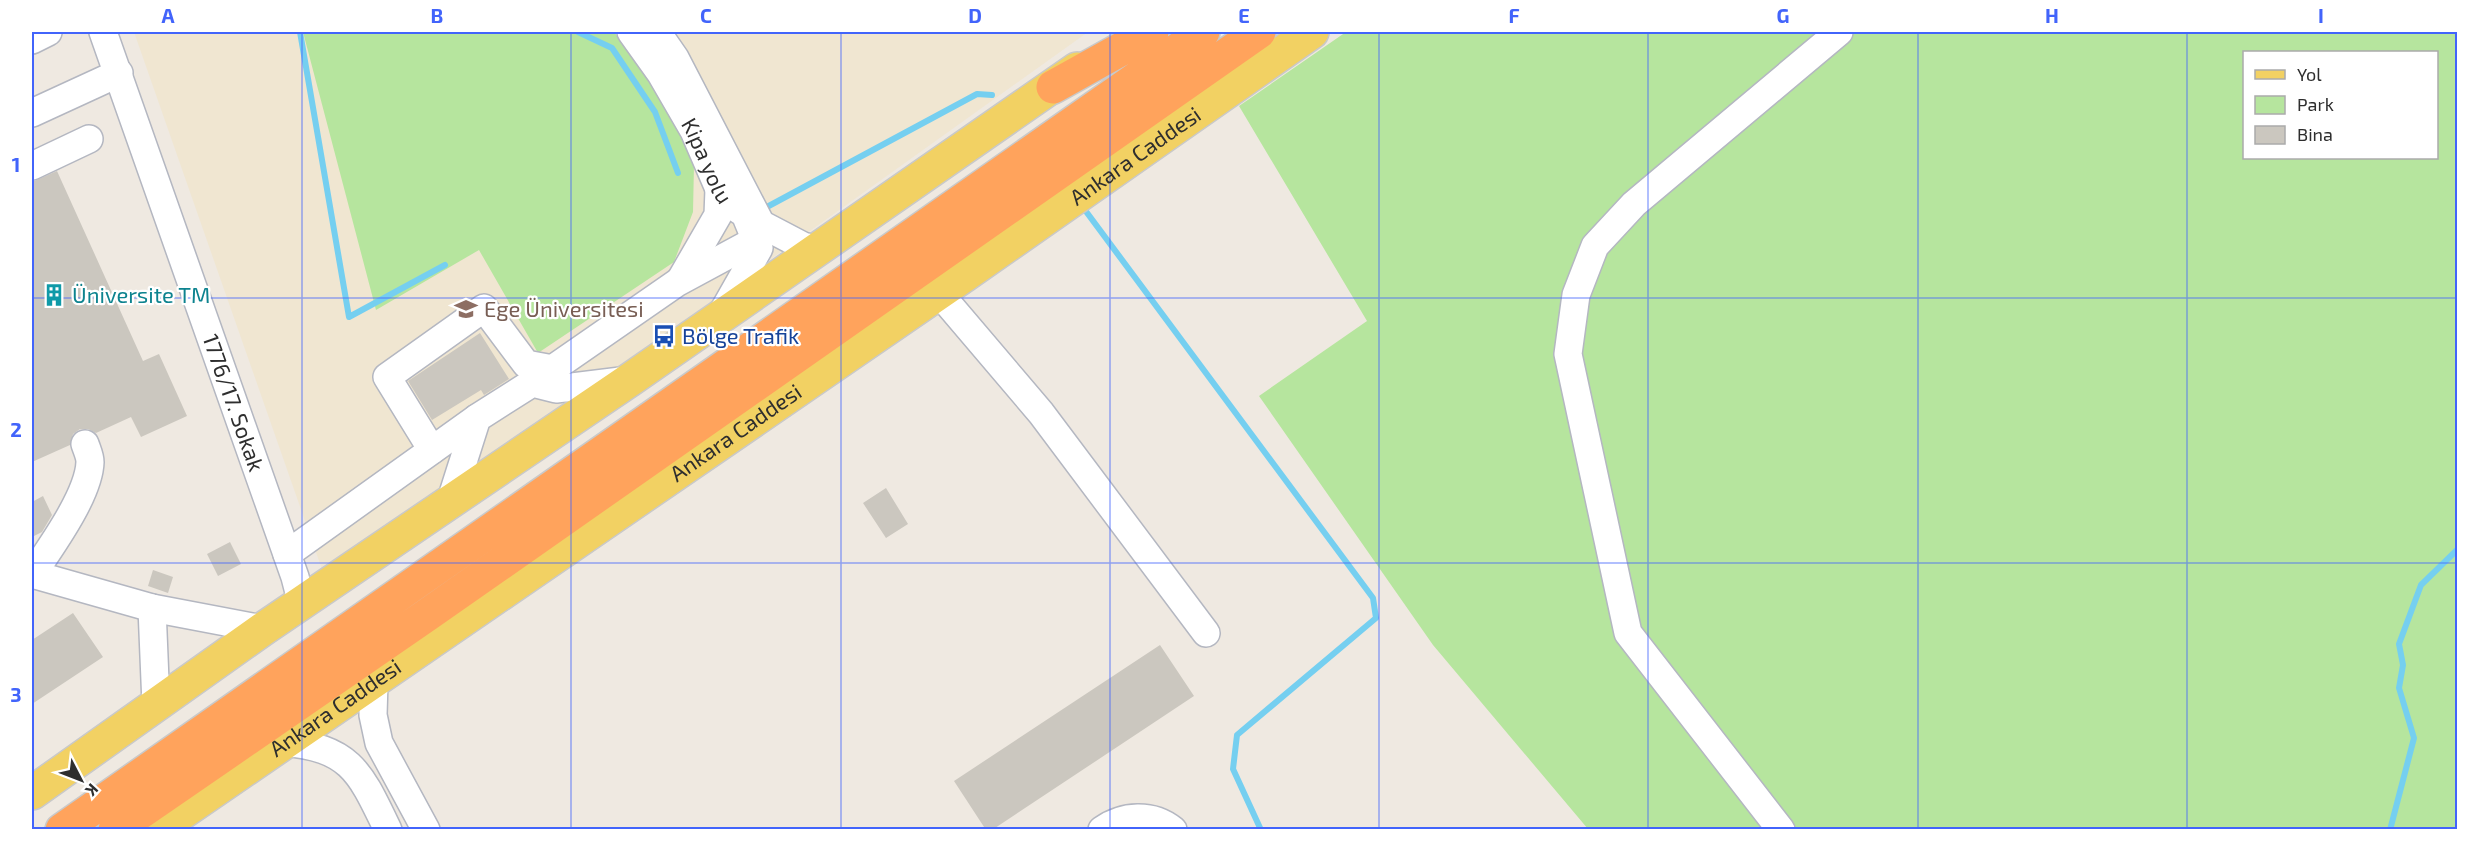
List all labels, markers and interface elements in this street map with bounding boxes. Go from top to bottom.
text: A [161,3,175,27]
text: B [431,3,443,27]
text: C [700,3,712,27]
text: D [968,3,982,27]
text: E [1238,3,1250,27]
text: F [1508,3,1520,27]
text: G [1777,3,1789,27]
text: H [2045,3,2059,27]
text: I [2318,3,2324,27]
legend [2243,51,2438,159]
text: Yol [2297,63,2322,85]
text: Park [2297,93,2334,115]
street label: Ankara Caddesi [1064,100,1205,210]
street label: Kipa yolu [677,113,739,208]
text: Bina [2297,123,2333,145]
text: 1 [12,152,20,176]
place label: Üniversite TM [72,281,210,307]
building icon: Üniversite TM [41,282,67,308]
place label: Ege Üniversitesi [484,295,644,321]
school or university icon: Ege Üniversitesi [453,296,479,322]
place label: Bölge Trafik [682,322,799,348]
bus stop icon: Bölge Trafik [651,323,677,349]
street label: 1776/17. Sokak [198,330,271,474]
street label: Ankara Caddesi [664,377,806,486]
text: 2 [10,417,22,441]
street label: Ankara Caddesi [264,653,405,761]
text: 3 [10,682,22,706]
north arrow [51,750,111,810]
text: K [81,780,103,801]

